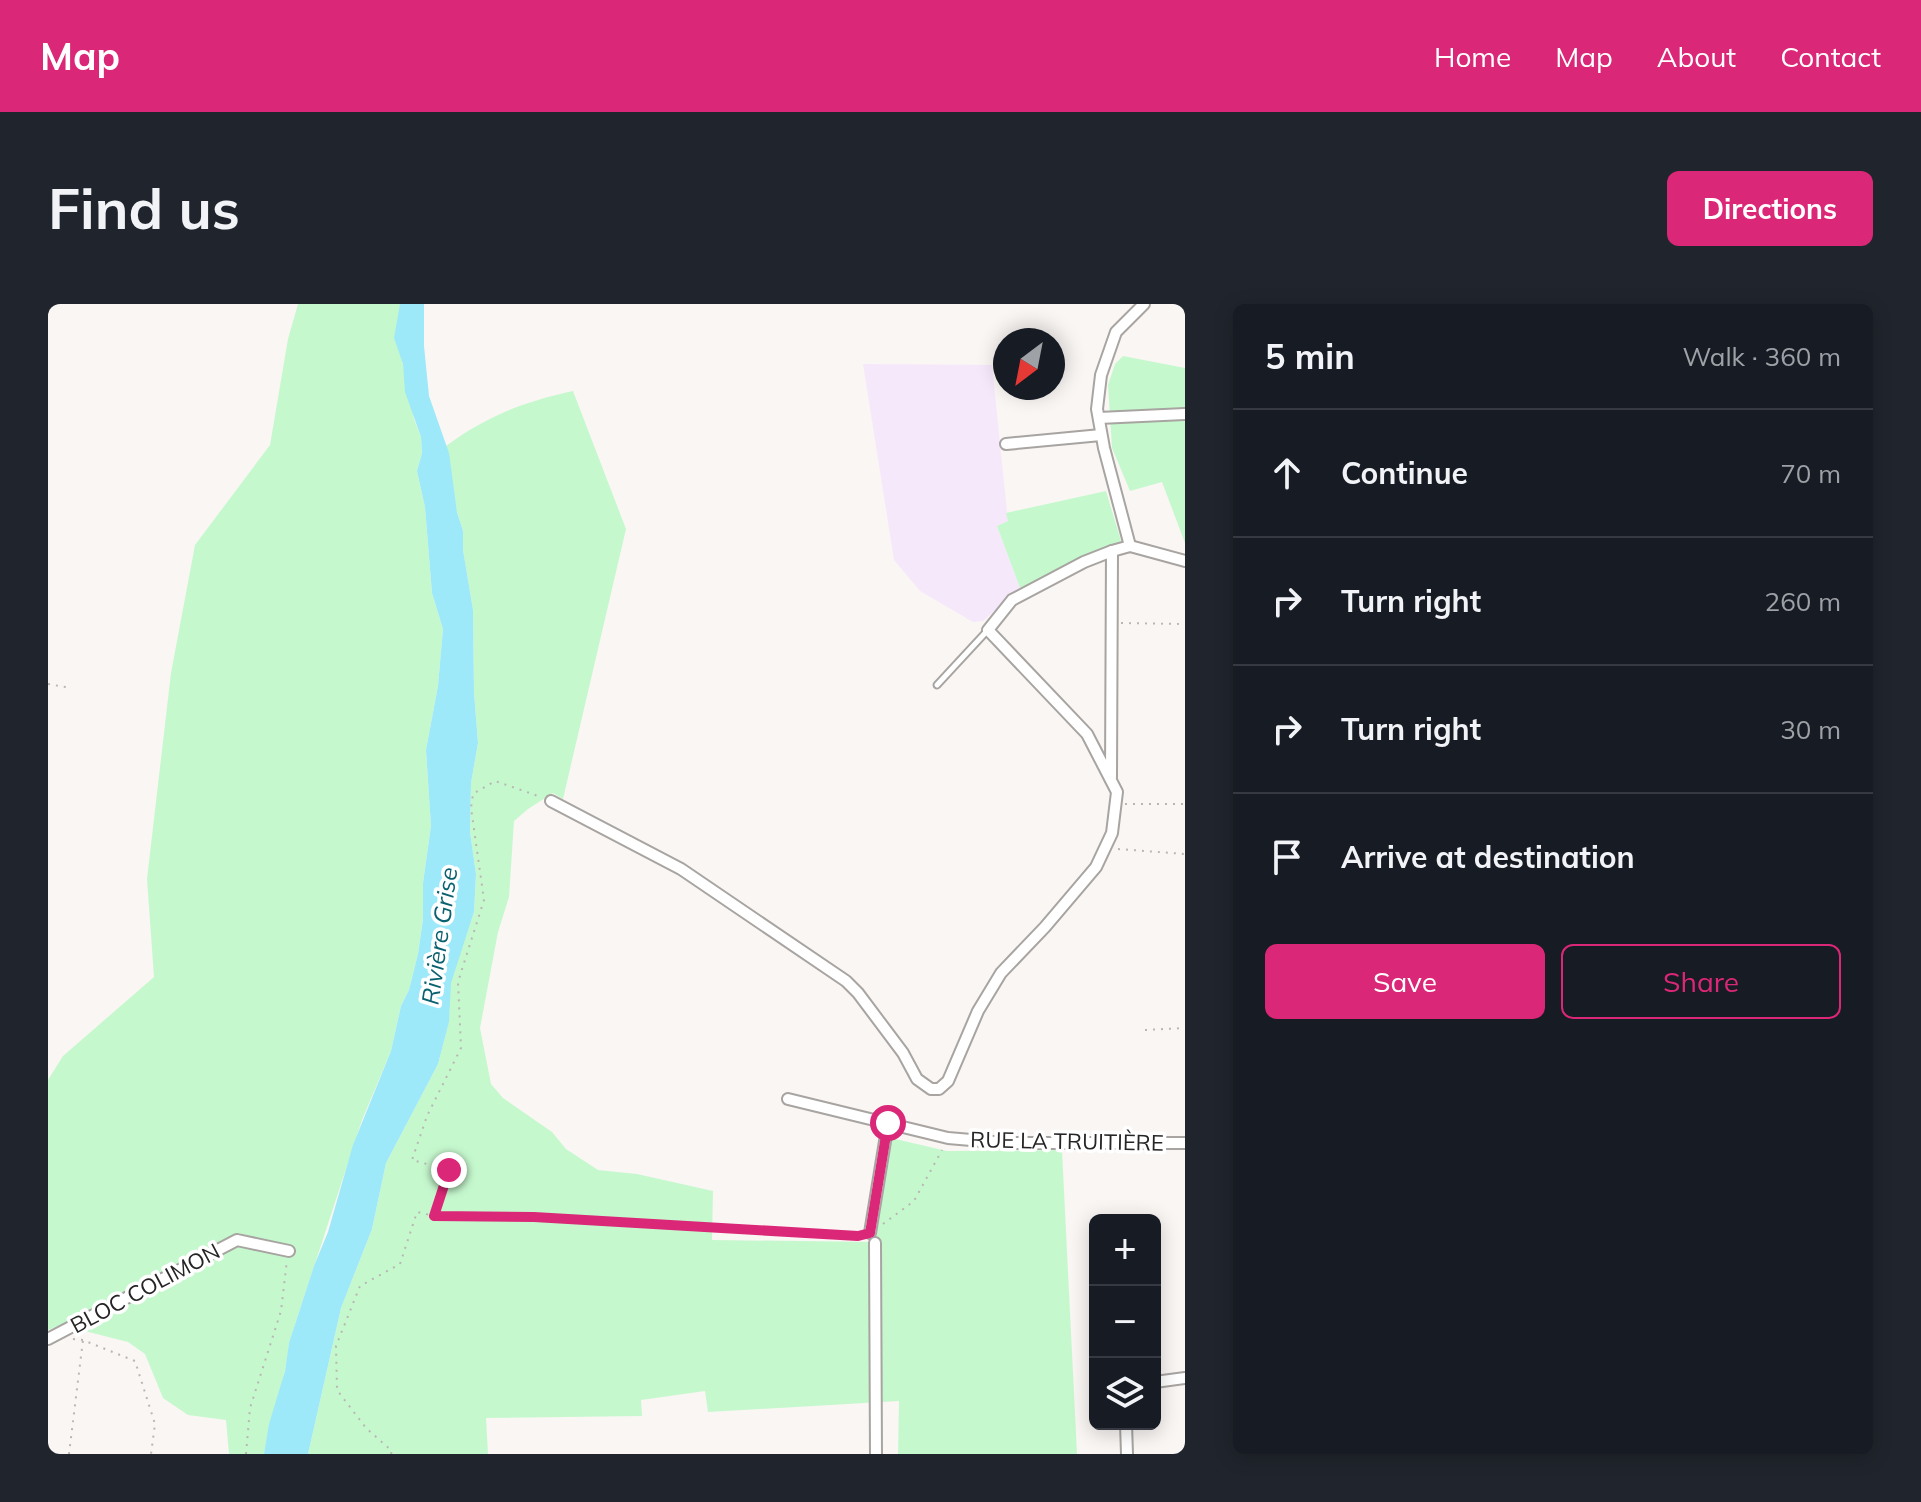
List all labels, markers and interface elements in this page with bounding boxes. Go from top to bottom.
text: Map [40,32,120,80]
text: Home [1434,39,1511,74]
text: Map [1555,39,1613,74]
text: About [1657,39,1736,74]
text: Contact [1780,39,1881,74]
button: Directions [1667,171,1873,246]
text: Find us [48,173,240,243]
north arrow [993,328,1065,400]
text: 5 min [1265,335,1355,378]
text: Walk · 360 m [1682,340,1841,373]
icon: ahead [1265,451,1309,495]
text: Continue [1341,454,1468,492]
text: 70 m [1780,457,1841,490]
icon: right [1265,579,1309,623]
text: Turn right [1341,582,1481,620]
text: 260 m [1765,585,1841,618]
icon: right [1265,707,1309,751]
text: Turn right [1341,710,1481,748]
text: 30 m [1780,713,1841,746]
icon: arrive [1265,835,1309,879]
text: Arrive at destination [1341,838,1635,876]
water label: Rivière Grise [415,865,464,1007]
button: Save [1265,944,1545,1019]
button: Share [1561,944,1841,1019]
route start [870,1105,906,1141]
street label: RUE LA TRUITIÈRE [970,1125,1164,1157]
route end [431,1152,467,1188]
map controls [1089,1214,1161,1430]
button: + [1089,1214,1161,1286]
street label: BLOC COLIMON [65,1237,225,1339]
button: − [1089,1286,1161,1358]
button: layers [1089,1358,1161,1430]

